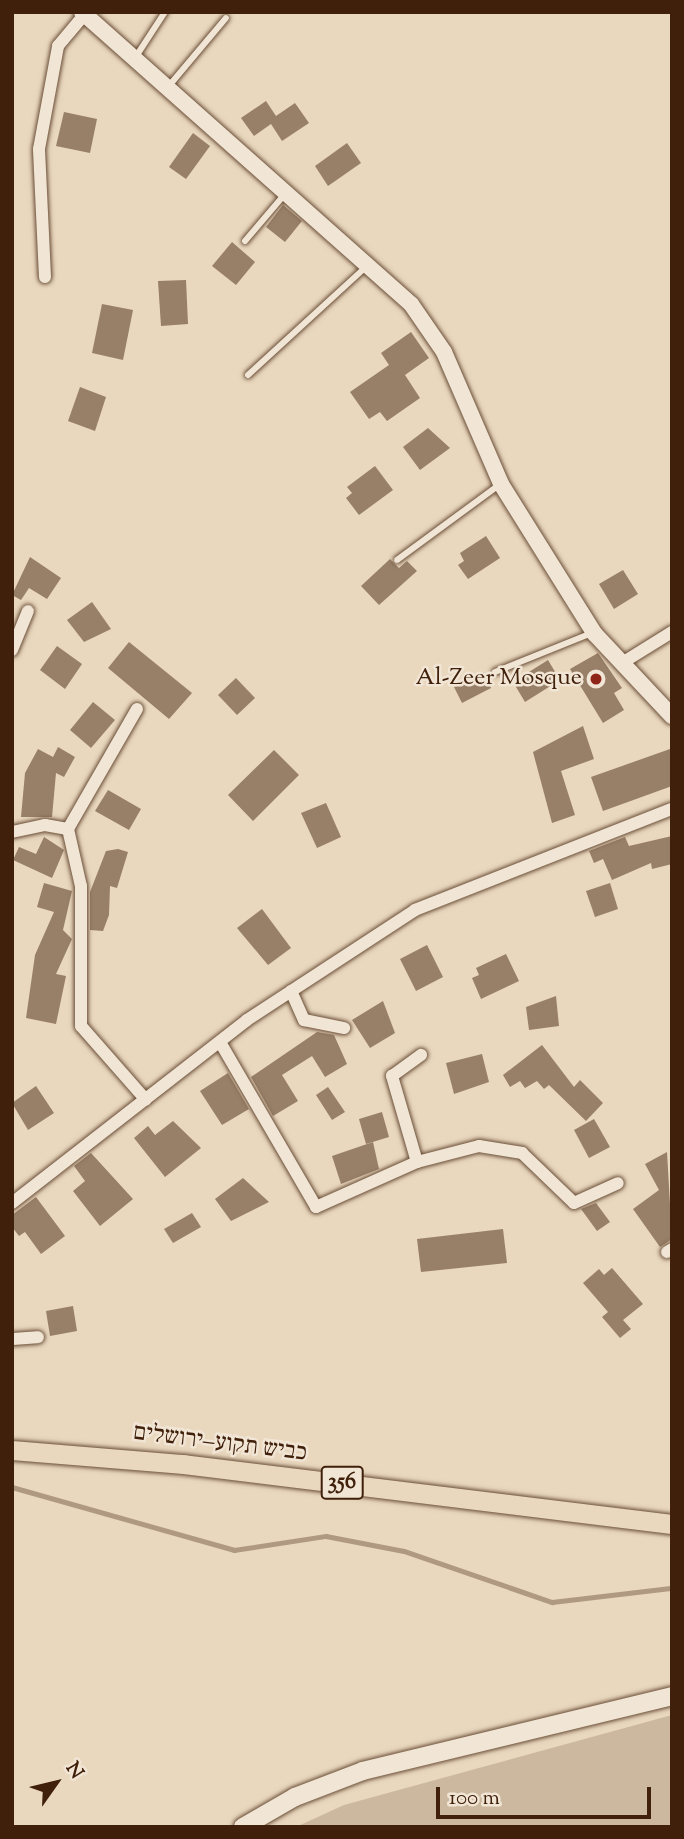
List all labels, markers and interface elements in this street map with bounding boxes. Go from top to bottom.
place label: Al-Zeer Mosque [415,665,582,693]
marker: Al-Zeer Mosque [588,671,604,687]
street label: כביש תקוע–ירושלים [131,1419,309,1469]
road number: 356 [319,1464,365,1502]
north arrow [21,1748,91,1818]
text: N [58,1757,89,1785]
scale bar [439,1772,654,1816]
text: 100 m [449,1784,500,1814]

